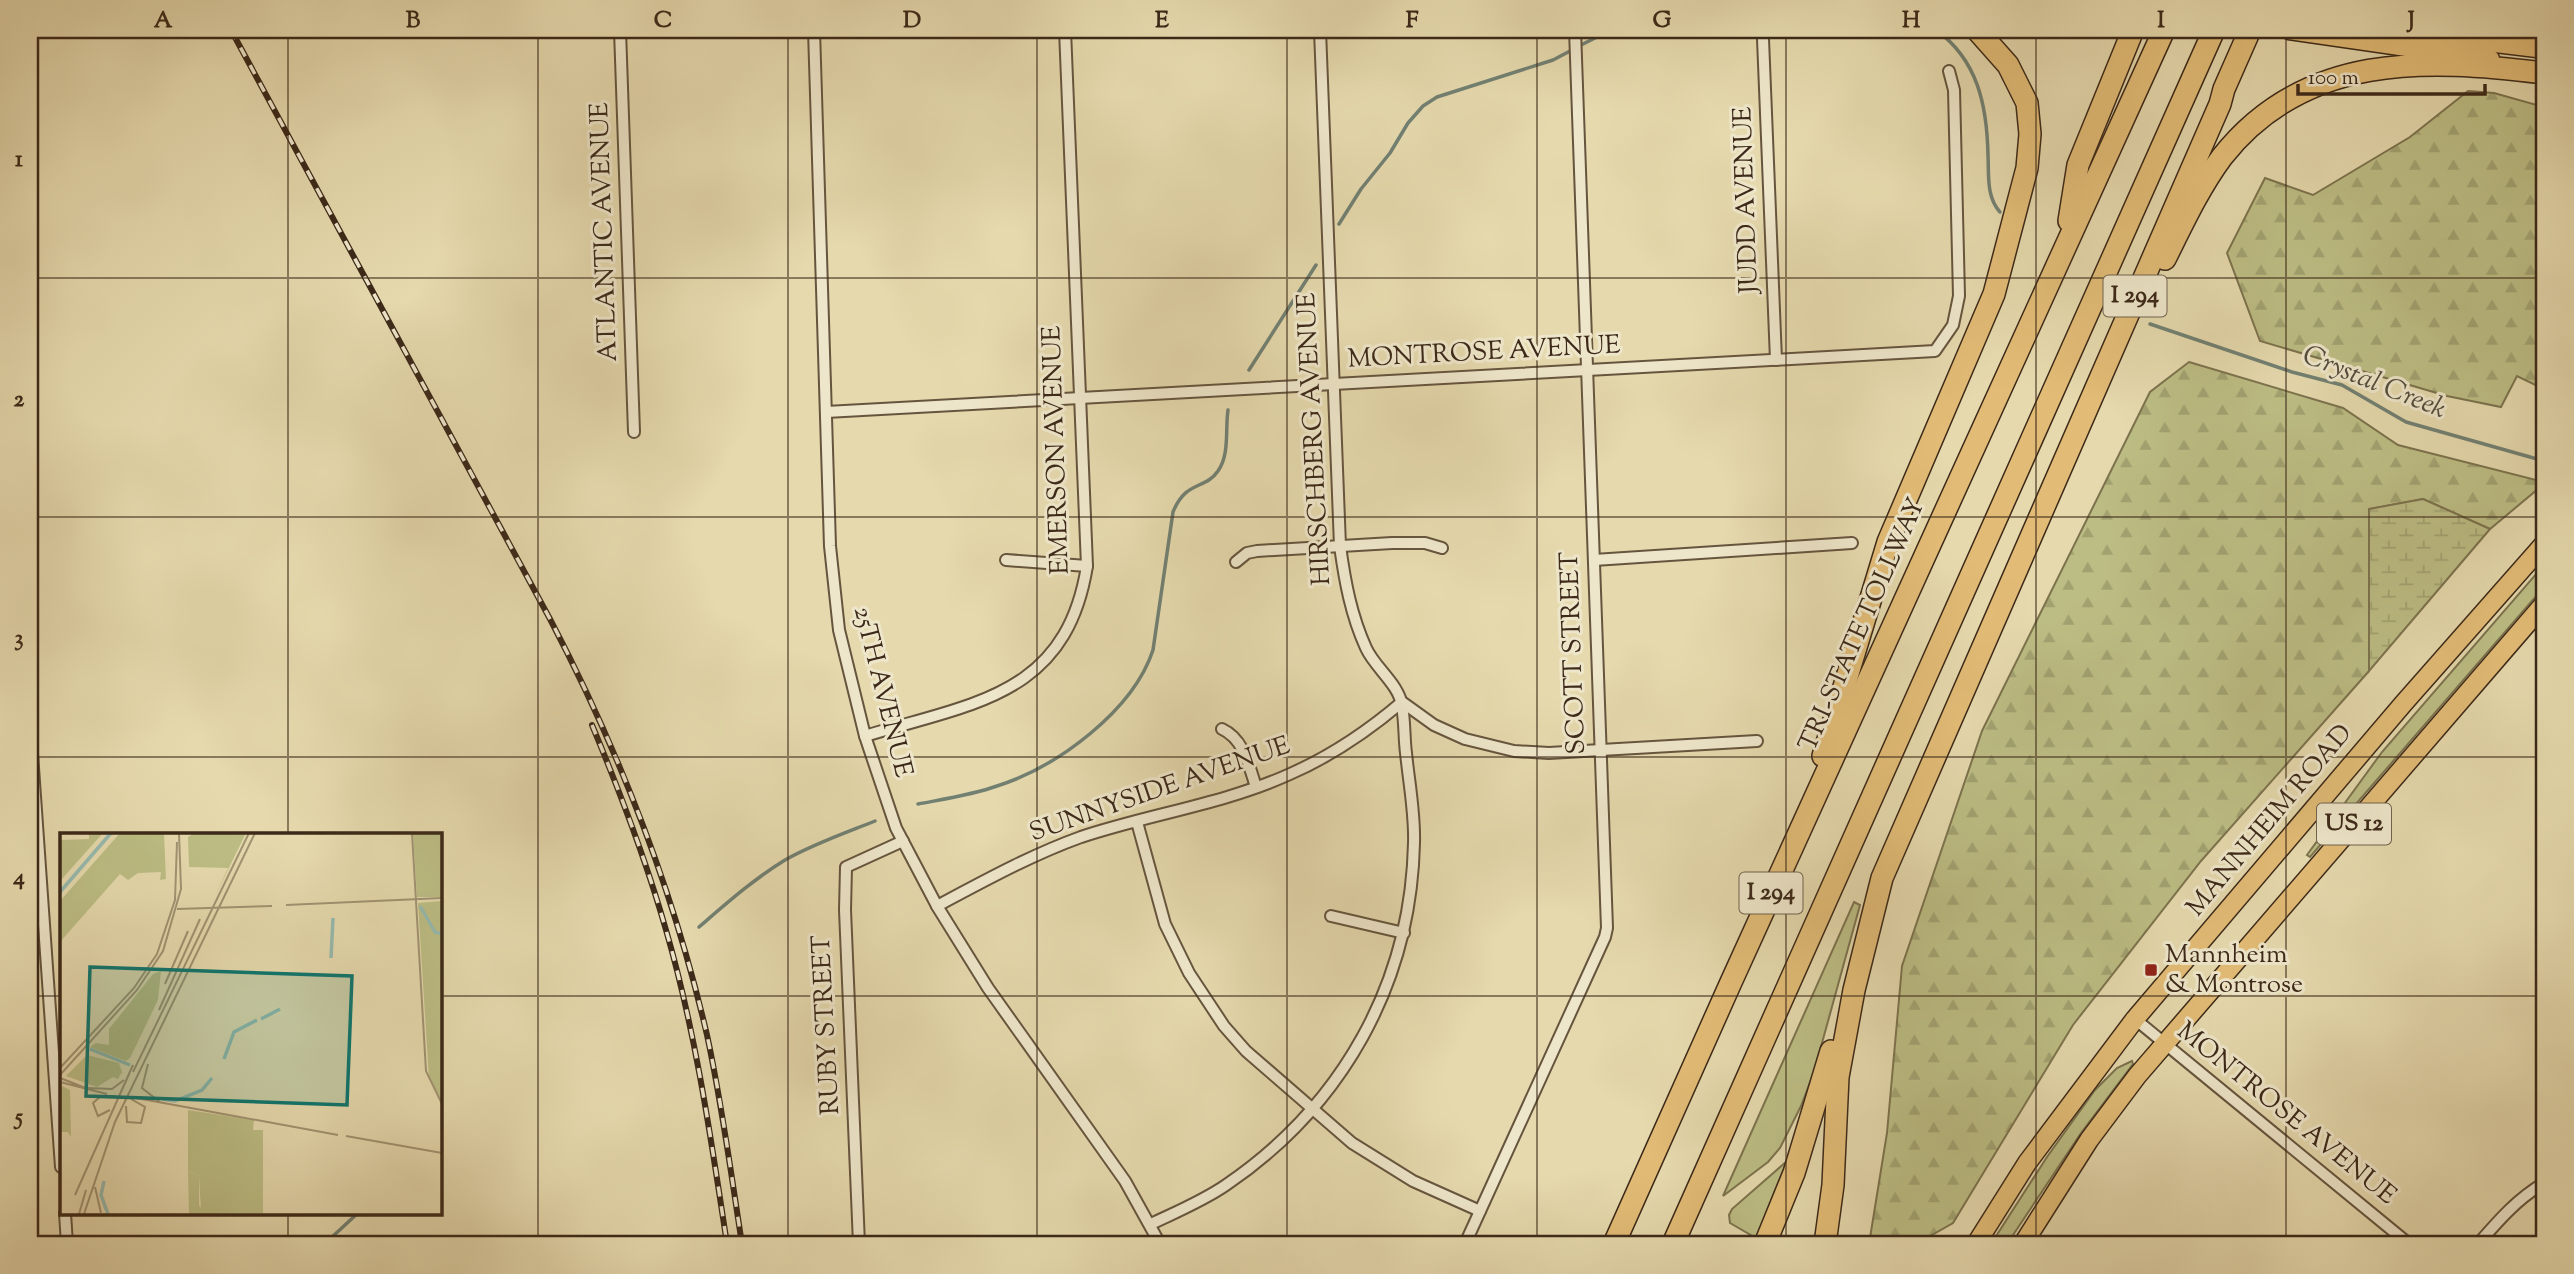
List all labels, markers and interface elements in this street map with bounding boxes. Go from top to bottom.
text: A [154,5,173,38]
text: B [406,5,421,38]
text: C [654,5,672,38]
text: D [903,5,921,38]
text: E [1155,5,1169,38]
text: F [1406,5,1419,38]
text: G [1653,5,1672,38]
text: H [1902,5,1921,38]
text: I [2157,5,2165,38]
text: J [2406,5,2415,38]
scale bar [2298,52,2485,96]
text: 100 m [2308,64,2359,94]
street label: ATLANTIC AVENUE [582,101,628,362]
street label: JUDD AVENUE [1725,106,1769,296]
text: 1 [15,144,23,177]
road number: I 294 [2104,276,2166,316]
street label: HIRSCHBERG AVENUE [1289,291,1341,586]
street label: EMERSON AVENUE [1034,325,1080,575]
street label: MONTROSE AVENUE [1347,327,1622,379]
water label: Crystal Creek [2296,336,2452,430]
text: 2 [14,384,25,417]
street label: TRI-STATE TOLLWAY [1790,492,1936,758]
street label: SCOTT STREET [1552,551,1596,755]
street label: 25TH AVENUE [843,603,921,782]
text: 3 [14,623,24,656]
street label: MANNHEIM ROAD [2178,717,2362,925]
street label: SUNNYSIDE AVENUE [1025,728,1296,852]
road number: US 12 [2317,804,2391,844]
inset map [60,833,441,1214]
text: 4 [12,862,25,895]
road number: I 294 [1740,872,1802,914]
street label: RUBY STREET [804,934,850,1116]
place label: Mannheim & Montrose [2165,937,2303,1004]
marker: Mannheim & Montrose [2143,962,2159,978]
street label: MONTROSE AVENUE [2168,1014,2404,1214]
text: 5 [13,1102,23,1135]

